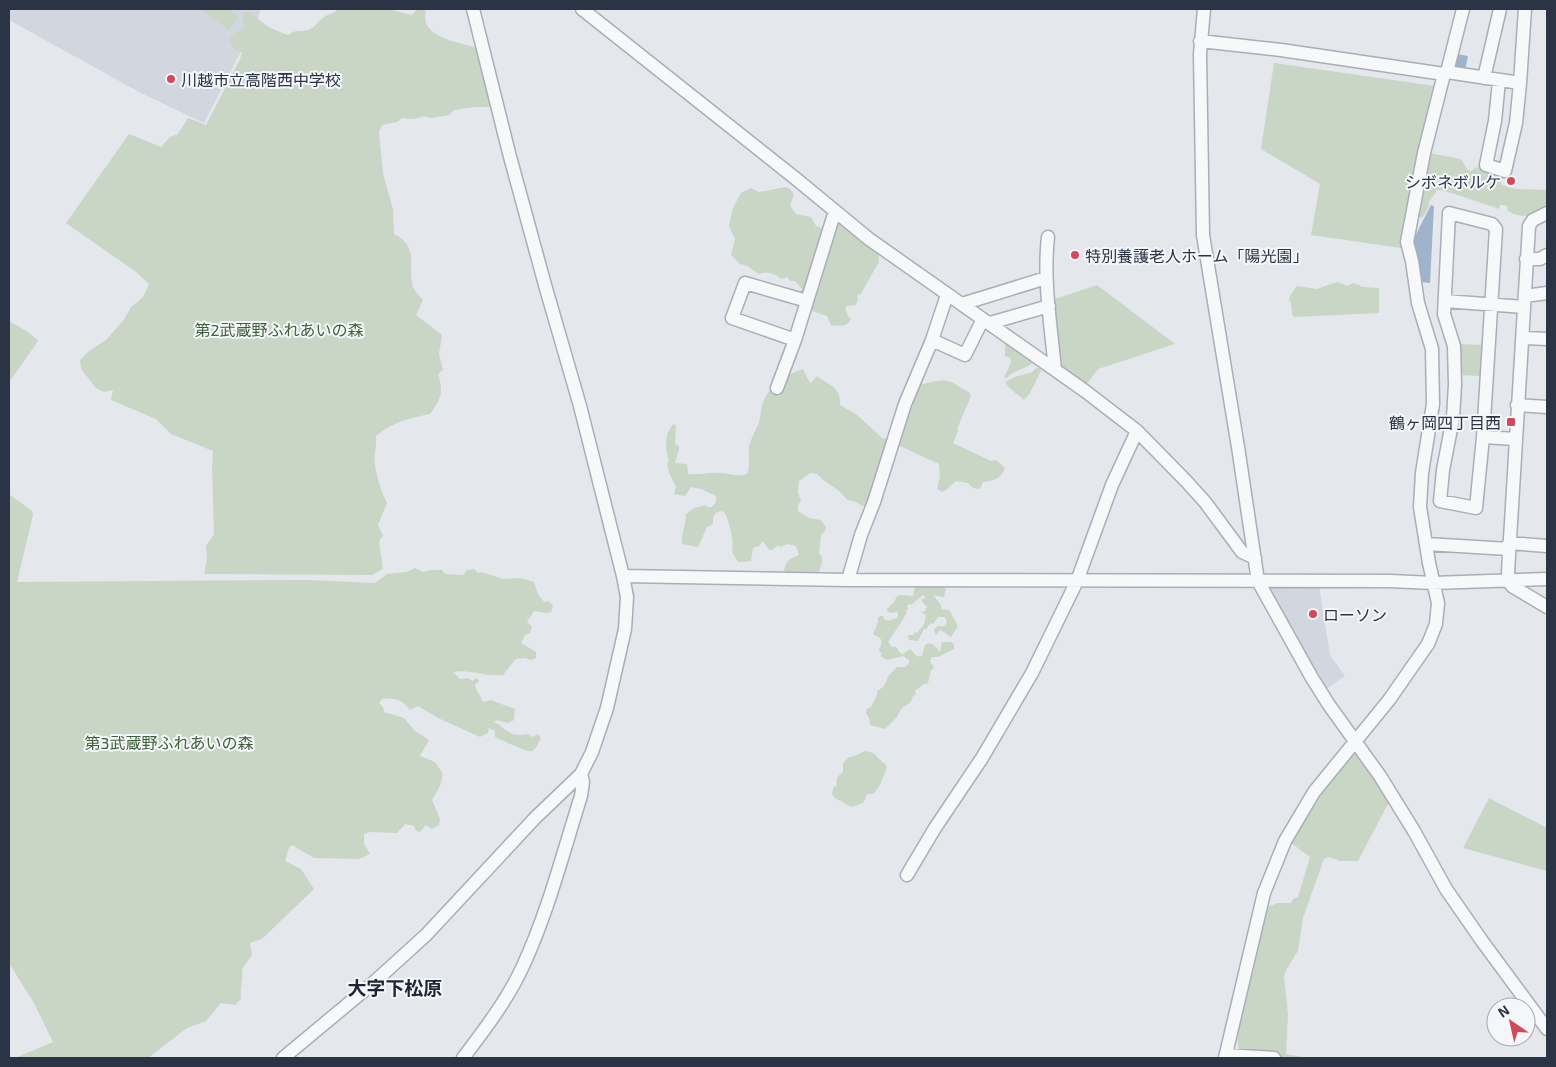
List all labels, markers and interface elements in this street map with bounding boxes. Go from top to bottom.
place label: 川越市立高階西中学校 [181,70,341,89]
marker: 川越市立高階西中学校 [165,73,177,85]
place label: シボネボルケ [1405,172,1501,191]
marker: シボネボルケ [1505,175,1517,187]
place label: 特別養護老人ホーム「陽光園」 [1085,246,1309,265]
marker: 特別養護老人ホーム「陽光園」 [1069,249,1081,261]
park label: 第2武蔵野ふれあいの森 [195,320,364,339]
place label: 鶴ヶ岡四丁目西 [1389,413,1501,432]
marker: 鶴ヶ岡四丁目西 [1505,416,1517,428]
place label: ローソン [1323,605,1387,624]
marker: ローソン [1307,608,1319,620]
park label: 第3武蔵野ふれあいの森 [85,733,253,752]
district label: 大字下松原 [347,976,443,999]
north arrow [1486,997,1536,1047]
text: N [1495,1001,1512,1021]

